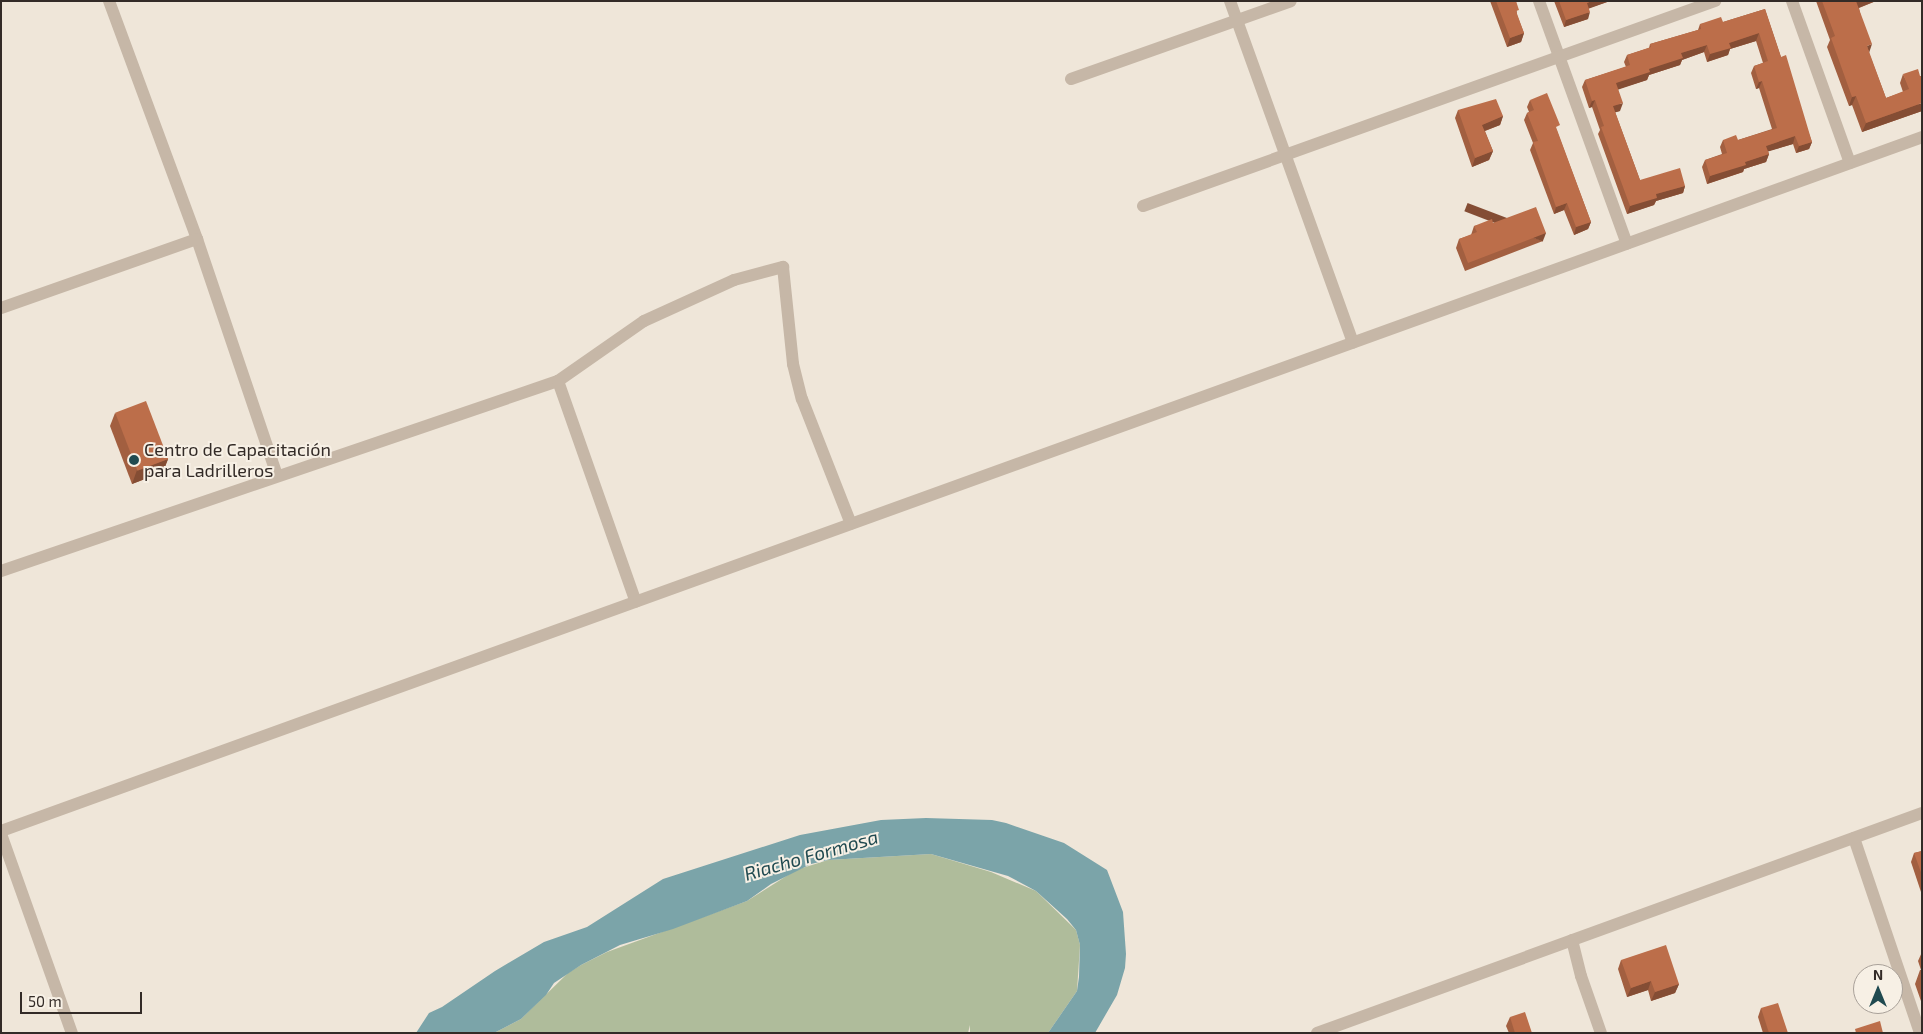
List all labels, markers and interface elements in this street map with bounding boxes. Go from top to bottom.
place label: Centro de Capacitación para Ladrilleros [144,439,331,482]
marker: Centro de Capacitación para Ladrilleros [128,454,140,466]
water label: Riacho Formosa [741,825,881,885]
north arrow [1853,964,1903,1014]
text: N [1873,966,1883,983]
scale bar [22,982,145,1014]
text: 50 m [28,992,62,1010]

